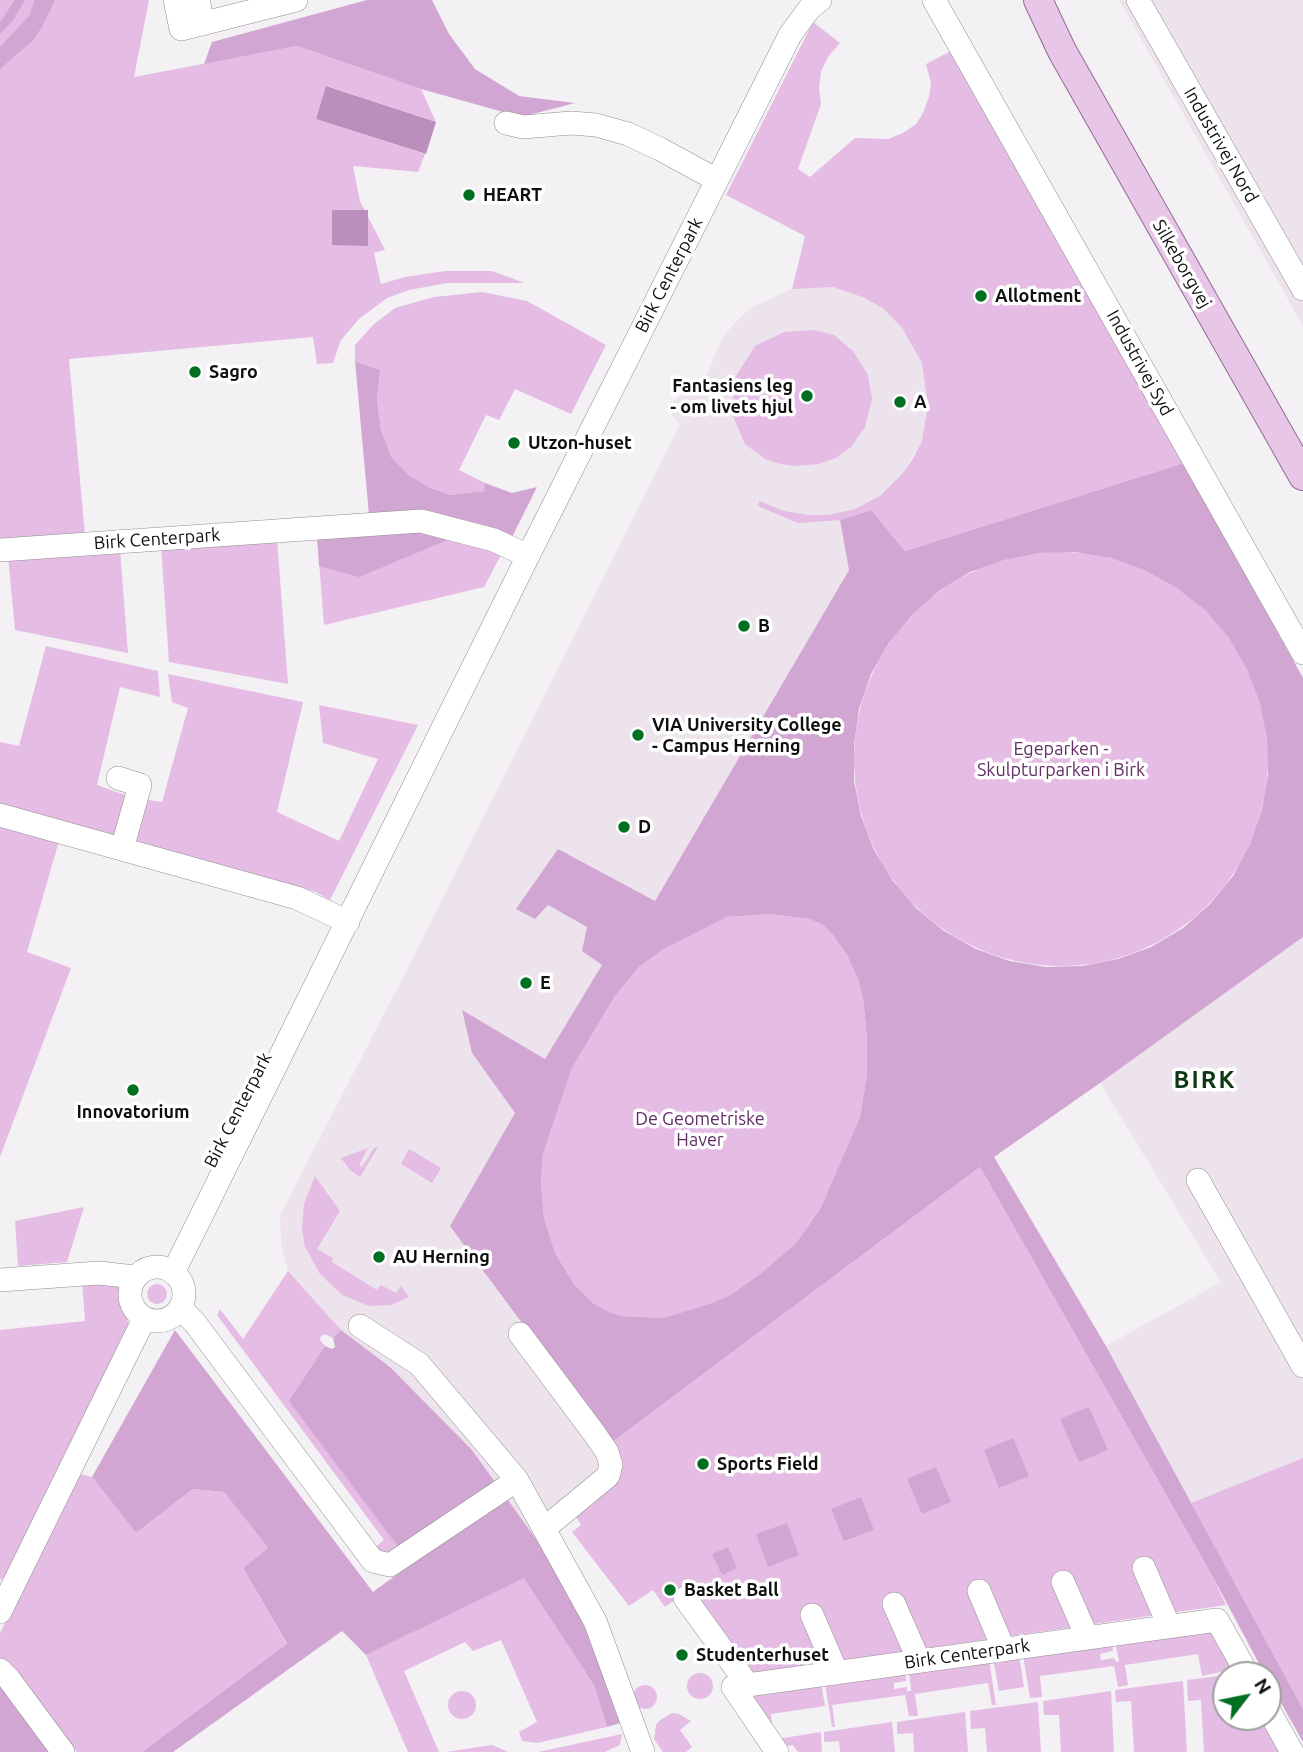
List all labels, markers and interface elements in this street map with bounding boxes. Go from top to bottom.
street label: Industrivej Nord [1179,83,1263,207]
place label: HEART [483,184,542,206]
marker: HEART [461,187,477,203]
street label: Birk Centerpark [631,214,707,336]
street label: Silkeborgvej [1148,216,1216,312]
place label: Allotment [995,285,1081,307]
marker: Allotment [973,288,989,304]
street label: Industrivej Syd [1102,306,1178,420]
place label: Sagro [209,361,258,383]
marker: Sagro [187,364,203,380]
place label: Fantasiens leg - om livets hjul [670,375,793,418]
marker: Fantasiens leg - om livets hjul [799,388,815,404]
place label: A [914,391,927,413]
marker: A [892,394,908,410]
place label: Utzon-huset [528,432,632,454]
marker: Utzon-huset [506,435,522,451]
street label: Birk Centerpark [93,524,221,554]
place label: B [758,615,770,637]
marker: B [736,618,752,634]
place label: VIA University College - Campus Herning [652,714,842,756]
marker: VIA University College - Campus Herning [630,727,646,743]
park label: Egeparken - Skulpturparken i Birk [977,738,1145,780]
place label: D [638,816,651,838]
marker: D [616,819,632,835]
place label: E [540,972,551,994]
marker: E [518,975,534,991]
street label: Birk Centerpark [200,1049,276,1171]
district label: BIRK [1174,1066,1236,1094]
marker: Innovatorium [125,1082,141,1098]
place label: Innovatorium [76,1101,190,1123]
park label: De Geometriske Haver [635,1108,765,1150]
place label: AU Herning [393,1246,490,1268]
marker: AU Herning [371,1249,387,1265]
place label: Sports Field [717,1453,818,1475]
marker: Sports Field [695,1456,711,1472]
place label: Basket Ball [684,1579,779,1601]
marker: Basket Ball [662,1582,678,1598]
street label: Birk Centerpark [903,1634,1031,1674]
place label: Studenterhuset [696,1644,829,1666]
marker: Studenterhuset [674,1647,690,1663]
north arrow [1212,1661,1282,1731]
text: N [1250,1674,1276,1698]

